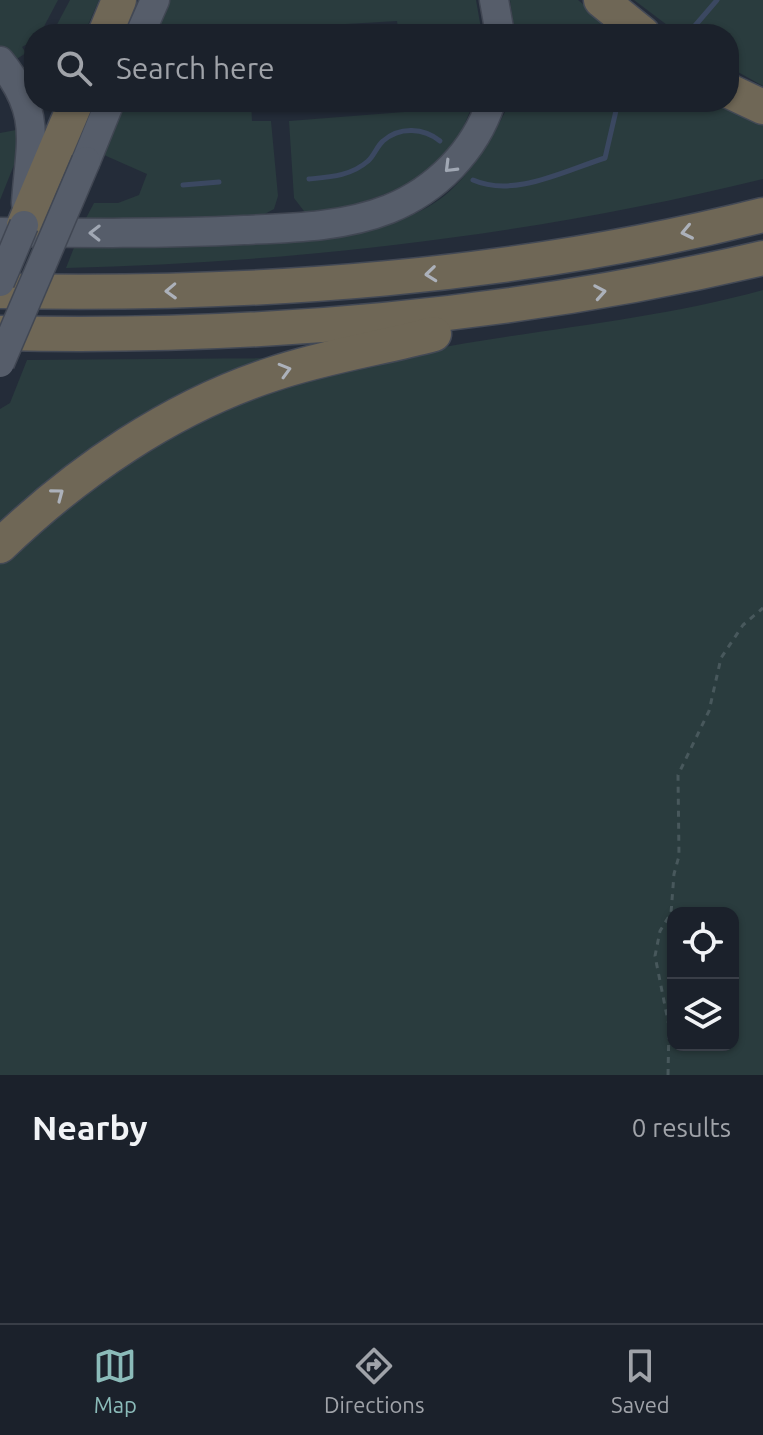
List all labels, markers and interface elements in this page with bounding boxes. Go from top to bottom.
search box [24,24,739,112]
icon: search [52,46,96,90]
text: Search here [116,51,275,85]
one-way arrow [445,158,459,172]
one-way arrow [680,222,694,239]
one-way arrow [88,225,101,242]
one-way arrow [424,266,437,283]
one-way arrow [164,283,177,300]
one-way arrow [593,285,607,302]
one-way arrow [278,363,292,379]
one-way arrow [49,489,64,504]
map controls [667,907,739,1051]
button: locate [667,907,739,979]
button: layers [667,979,739,1051]
text: Nearby [32,1108,147,1146]
text: 0 results [632,1113,731,1142]
tab: Map [93,1344,137,1417]
tab: Directions [324,1344,424,1417]
tab: Saved [611,1344,670,1417]

